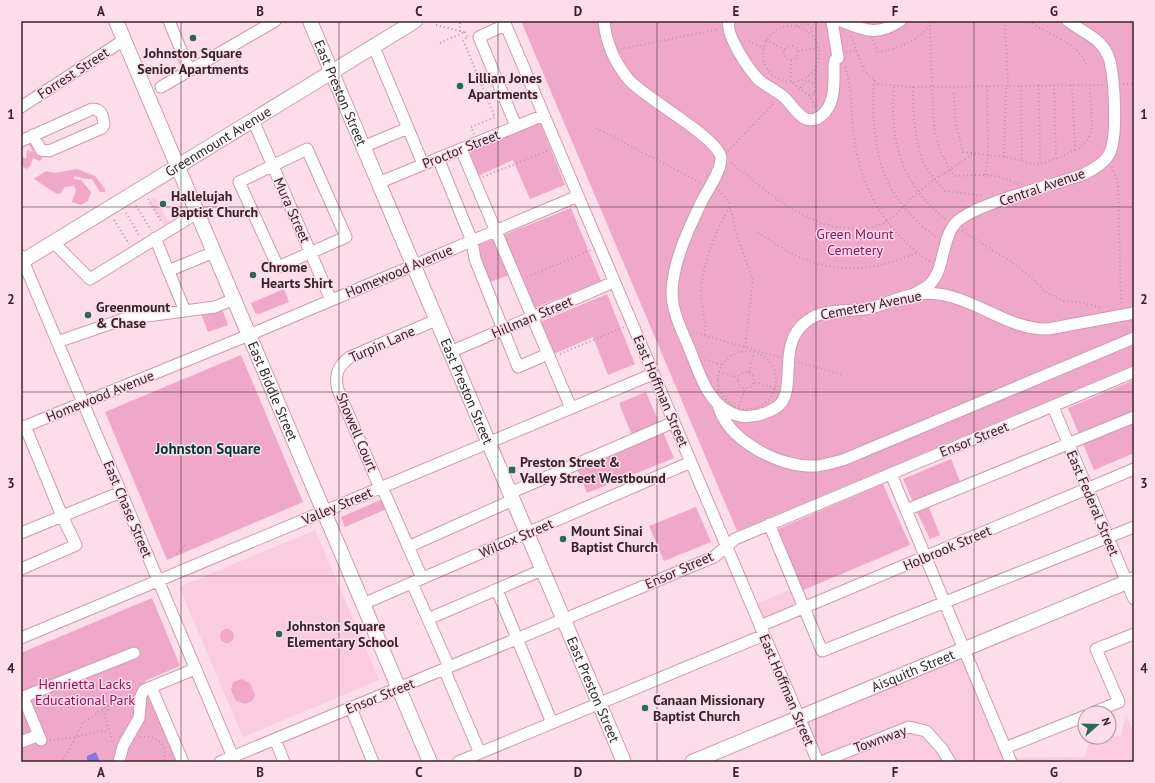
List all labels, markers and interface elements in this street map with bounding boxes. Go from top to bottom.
text: A [97,3,105,20]
text: B [256,3,264,20]
text: C [415,3,423,20]
text: D [574,3,582,20]
text: E [733,3,740,20]
text: F [892,3,899,20]
text: G [1050,3,1058,20]
marker: Johnston Square Senior Apartments [188,33,198,43]
street label: East Preston Street [310,37,371,149]
street label: Forrest Street [34,43,112,103]
place label: Johnston Square Senior Apartments [137,44,249,78]
place label: Lillian Jones Apartments [468,69,542,103]
marker: Lillian Jones Apartments [455,81,465,91]
street label: Greenmount Avenue [162,102,274,181]
text: 1 [7,106,15,123]
text: 1 [1140,106,1148,123]
street label: Proctor Street [419,125,503,173]
street label: Central Avenue [997,164,1087,210]
street label: Mura Street [270,174,315,246]
place label: Hallelujah Baptist Church [171,187,258,221]
marker: Hallelujah Baptist Church [158,199,168,209]
park label: Green Mount Cemetery [816,225,894,259]
street label: Homewood Avenue [343,240,455,302]
place label: Chrome Hearts Shirt [261,258,333,292]
marker: Chrome Hearts Shirt [248,270,258,280]
street label: Cemetery Avenue [819,286,923,324]
text: 2 [7,291,15,308]
text: 2 [1140,291,1148,308]
street label: Hillman Street [489,292,576,342]
place label: Greenmount & Chase [96,298,170,332]
marker: Greenmount & Chase [83,310,93,320]
street label: Turpin Lane [346,322,418,366]
street label: East Hoffman Street [629,332,693,450]
street label: East Preston Street [436,335,497,447]
street label: East Biddle Street [244,339,302,444]
street label: Homewood Avenue [43,366,157,426]
street label: Showell Court [332,390,382,474]
street label: Ensor Street [937,417,1011,461]
district label: Johnston Square [154,439,261,458]
street label: East Federal Street [1063,447,1123,559]
place label: Preston Street & Valley Street Westbound [519,453,666,487]
street label: East Chase Street [99,458,157,561]
marker: Preston Street & Valley Street Westbound [507,465,517,475]
text: 3 [7,475,15,492]
text: 3 [1140,475,1148,492]
street label: Valley Street [298,483,375,529]
street label: Wilcox Street [476,514,556,562]
street label: Holbrook Street [900,521,994,575]
place label: Mount Sinai Baptist Church [571,522,658,556]
marker: Mount Sinai Baptist Church [558,534,568,544]
street label: Ensor Street [642,547,716,593]
place label: Johnston Square Elementary School [286,617,399,651]
marker: Johnston Square Elementary School [274,629,284,639]
street label: East Hoffman Street [755,631,819,749]
street label: East Preston Street [563,634,624,745]
street label: Aisquith Street [868,645,957,696]
text: 4 [7,660,15,677]
text: 4 [1140,660,1148,677]
street label: Ensor Street [343,674,417,718]
park label: Henrietta Lacks Educational Park [35,675,135,709]
place label: Canaan Missionary Baptist Church [653,691,765,725]
marker: Canaan Missionary Baptist Church [640,703,650,713]
north arrow [1077,705,1117,745]
text: N [1099,716,1114,727]
street label: Townway [851,721,909,757]
text: A [97,764,105,781]
text: B [256,764,264,781]
text: C [415,764,423,781]
text: D [574,764,582,781]
text: E [733,764,740,781]
text: F [892,764,899,781]
text: G [1050,764,1058,781]

